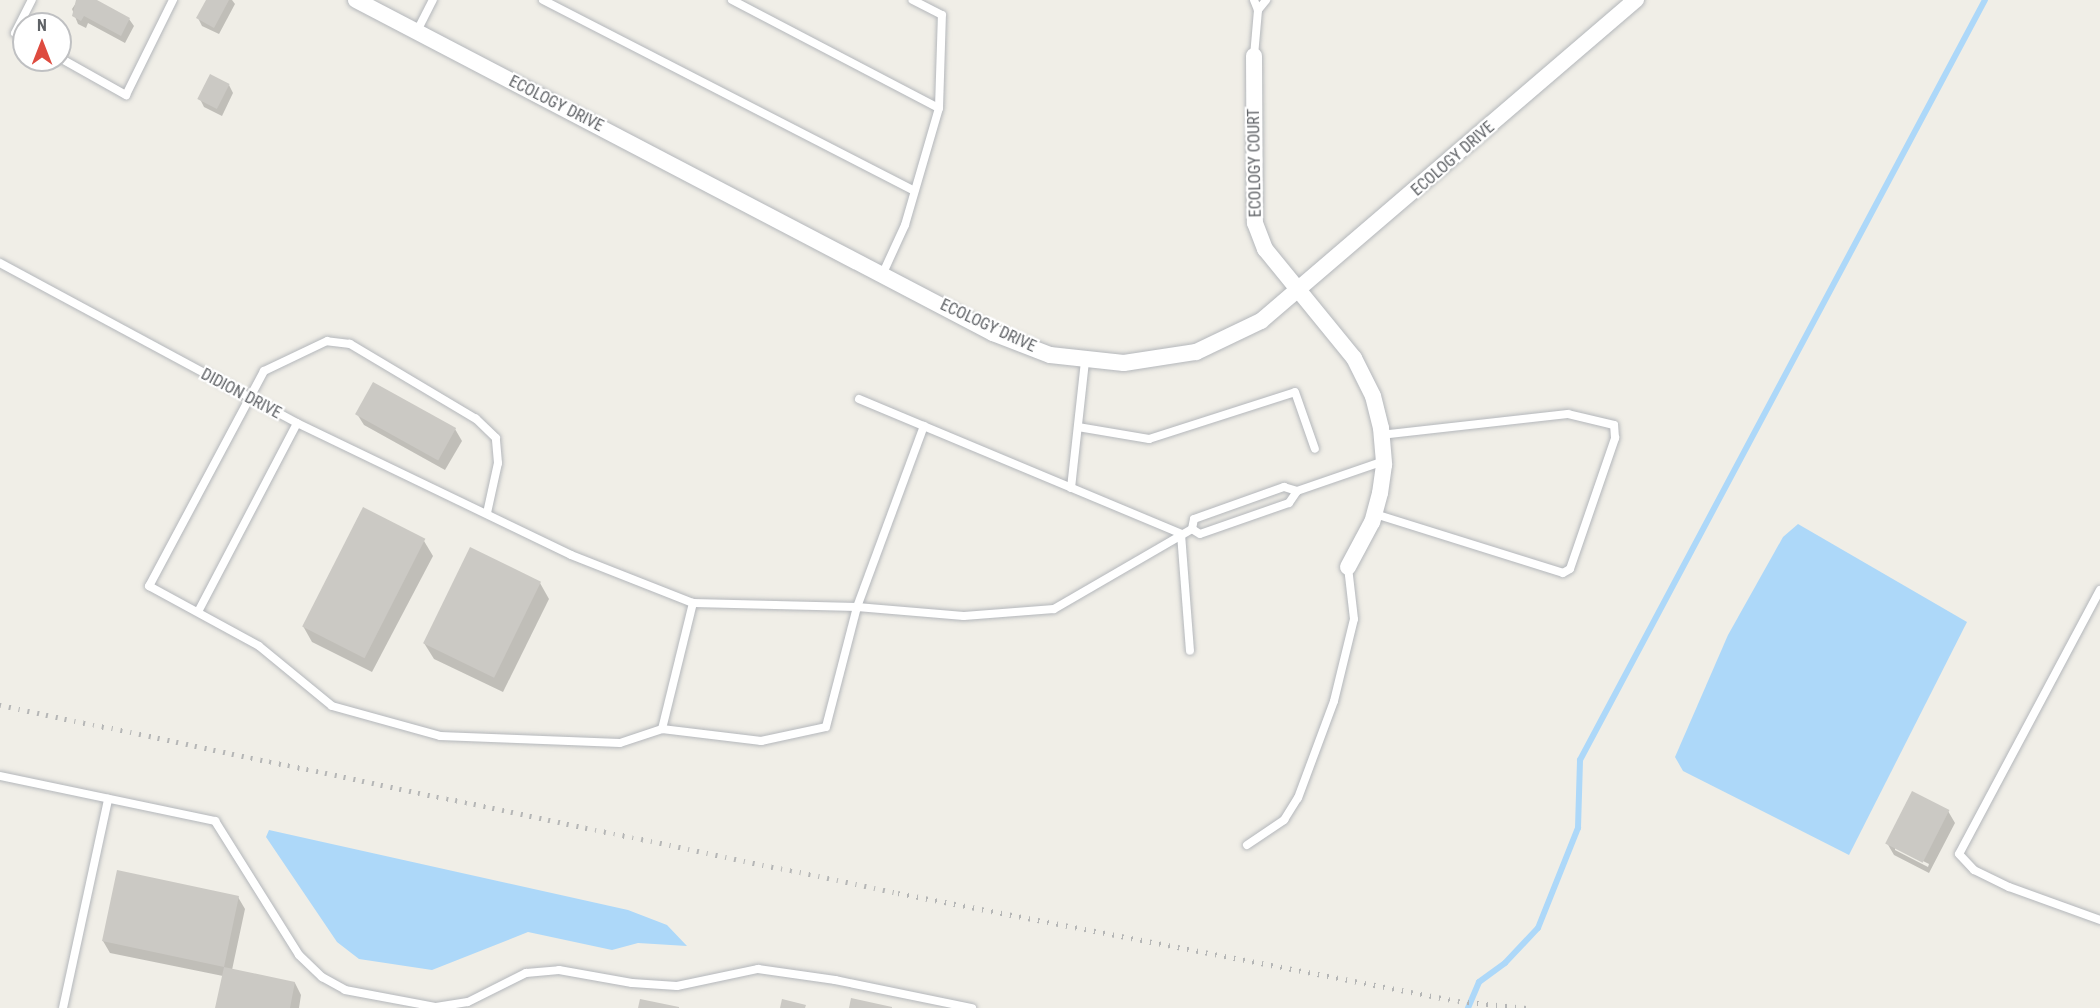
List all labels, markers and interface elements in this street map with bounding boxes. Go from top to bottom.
north arrow [12,12,72,72]
text: N [37,16,47,35]
street label: ECOLOGY DRIVE [506,72,606,136]
street label: ECOLOGY COURT [1244,108,1266,218]
street label: ECOLOGY DRIVE [1408,118,1498,200]
street label: ECOLOGY DRIVE [937,295,1039,357]
street label: DIDION DRIVE [198,365,284,423]

